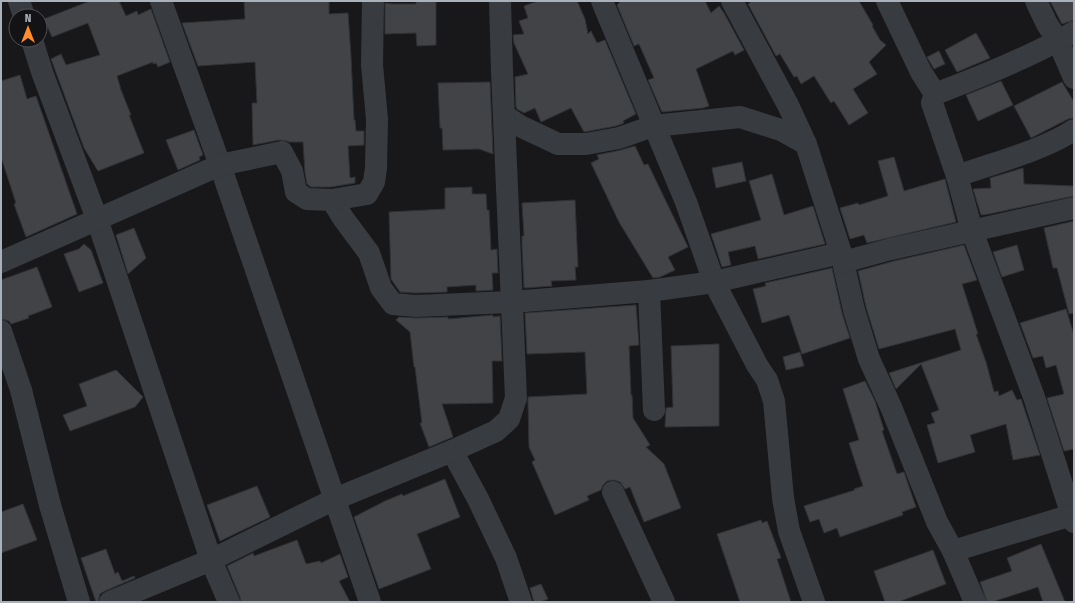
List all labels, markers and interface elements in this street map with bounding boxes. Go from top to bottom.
north arrow [8,8,48,48]
text: N [25,12,31,25]

